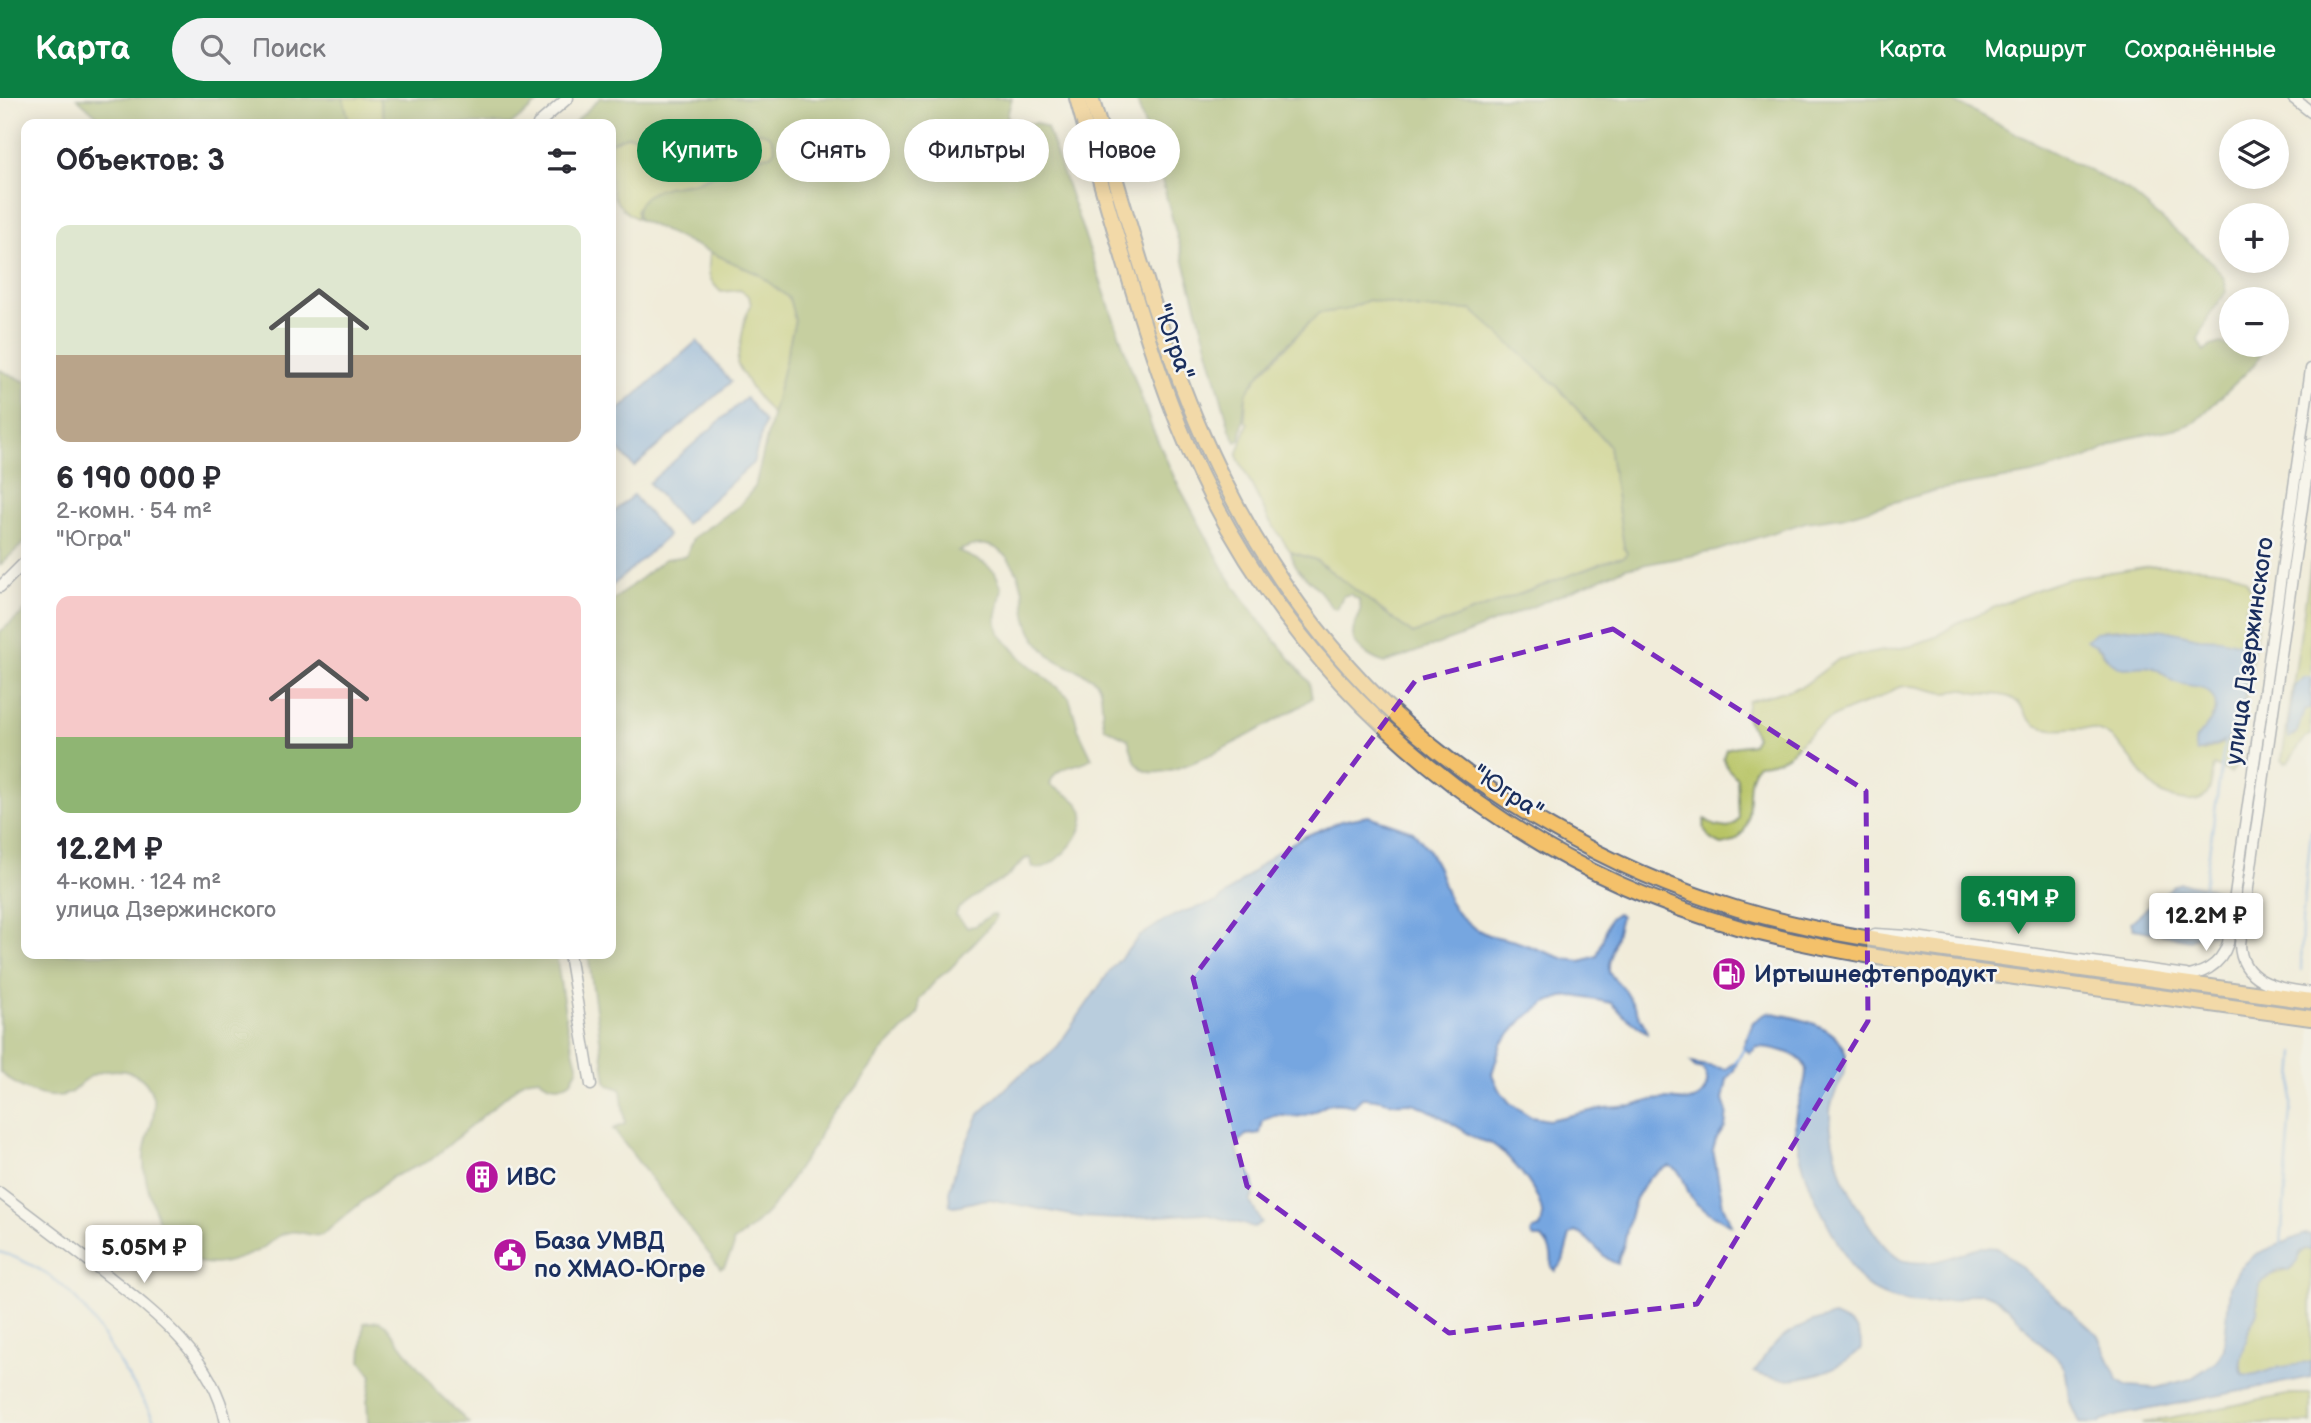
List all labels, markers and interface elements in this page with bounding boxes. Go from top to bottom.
search box [172,18,662,81]
text: Карта [35,29,130,69]
icon: search [196,30,234,68]
text: Поиск [252,34,326,65]
text: Карта [1879,35,1946,64]
text: Маршрут [1984,35,2086,64]
text: Сохранённые [2124,35,2276,64]
chip: Купить [637,119,762,182]
chip: Снять [776,119,890,182]
chip: Фильтры [904,119,1049,182]
chip: Новое [1063,119,1180,182]
map controls [2219,119,2289,357]
button: layers [2219,119,2289,189]
icon: filters [543,142,581,180]
text: Объектов: 3 [56,143,225,179]
button: + [2219,203,2289,273]
icon: home [256,270,382,396]
button: − [2219,287,2289,357]
street label: "Югра" [1147,300,1200,384]
text: 6 190 000 ₽ [56,461,221,497]
text: 2-комн. · 54 m² [56,497,212,525]
text: "Югра" [56,525,131,553]
street label: улица Дзержинского [2219,535,2280,767]
icon: home [256,641,382,767]
street label: "Югра" [1467,759,1549,826]
text: 12.2M ₽ [56,832,163,868]
text: 4-комн. · 124 m² [56,868,221,896]
pin: 6.19M ₽ [1953,876,2083,936]
text: 6.19M ₽ [1977,885,2059,913]
pin: 12.2M ₽ [2141,894,2271,953]
text: улица Дзержинского [56,896,276,924]
text: 12.2M ₽ [2165,902,2247,930]
fuel station icon: Иртышнефтепродукт [1710,955,1748,993]
place label: Иртышнефтепродукт [1754,960,1998,989]
building icon: ИВС [463,1158,501,1196]
place label: ИВС [506,1163,556,1192]
pin: 5.05M ₽ [79,1226,209,1285]
place label: База УМВД по ХМАО-Югре [534,1227,705,1284]
text: 5.05M ₽ [101,1234,187,1262]
public building icon: База УМВД по ХМАО-Югре [491,1236,529,1274]

